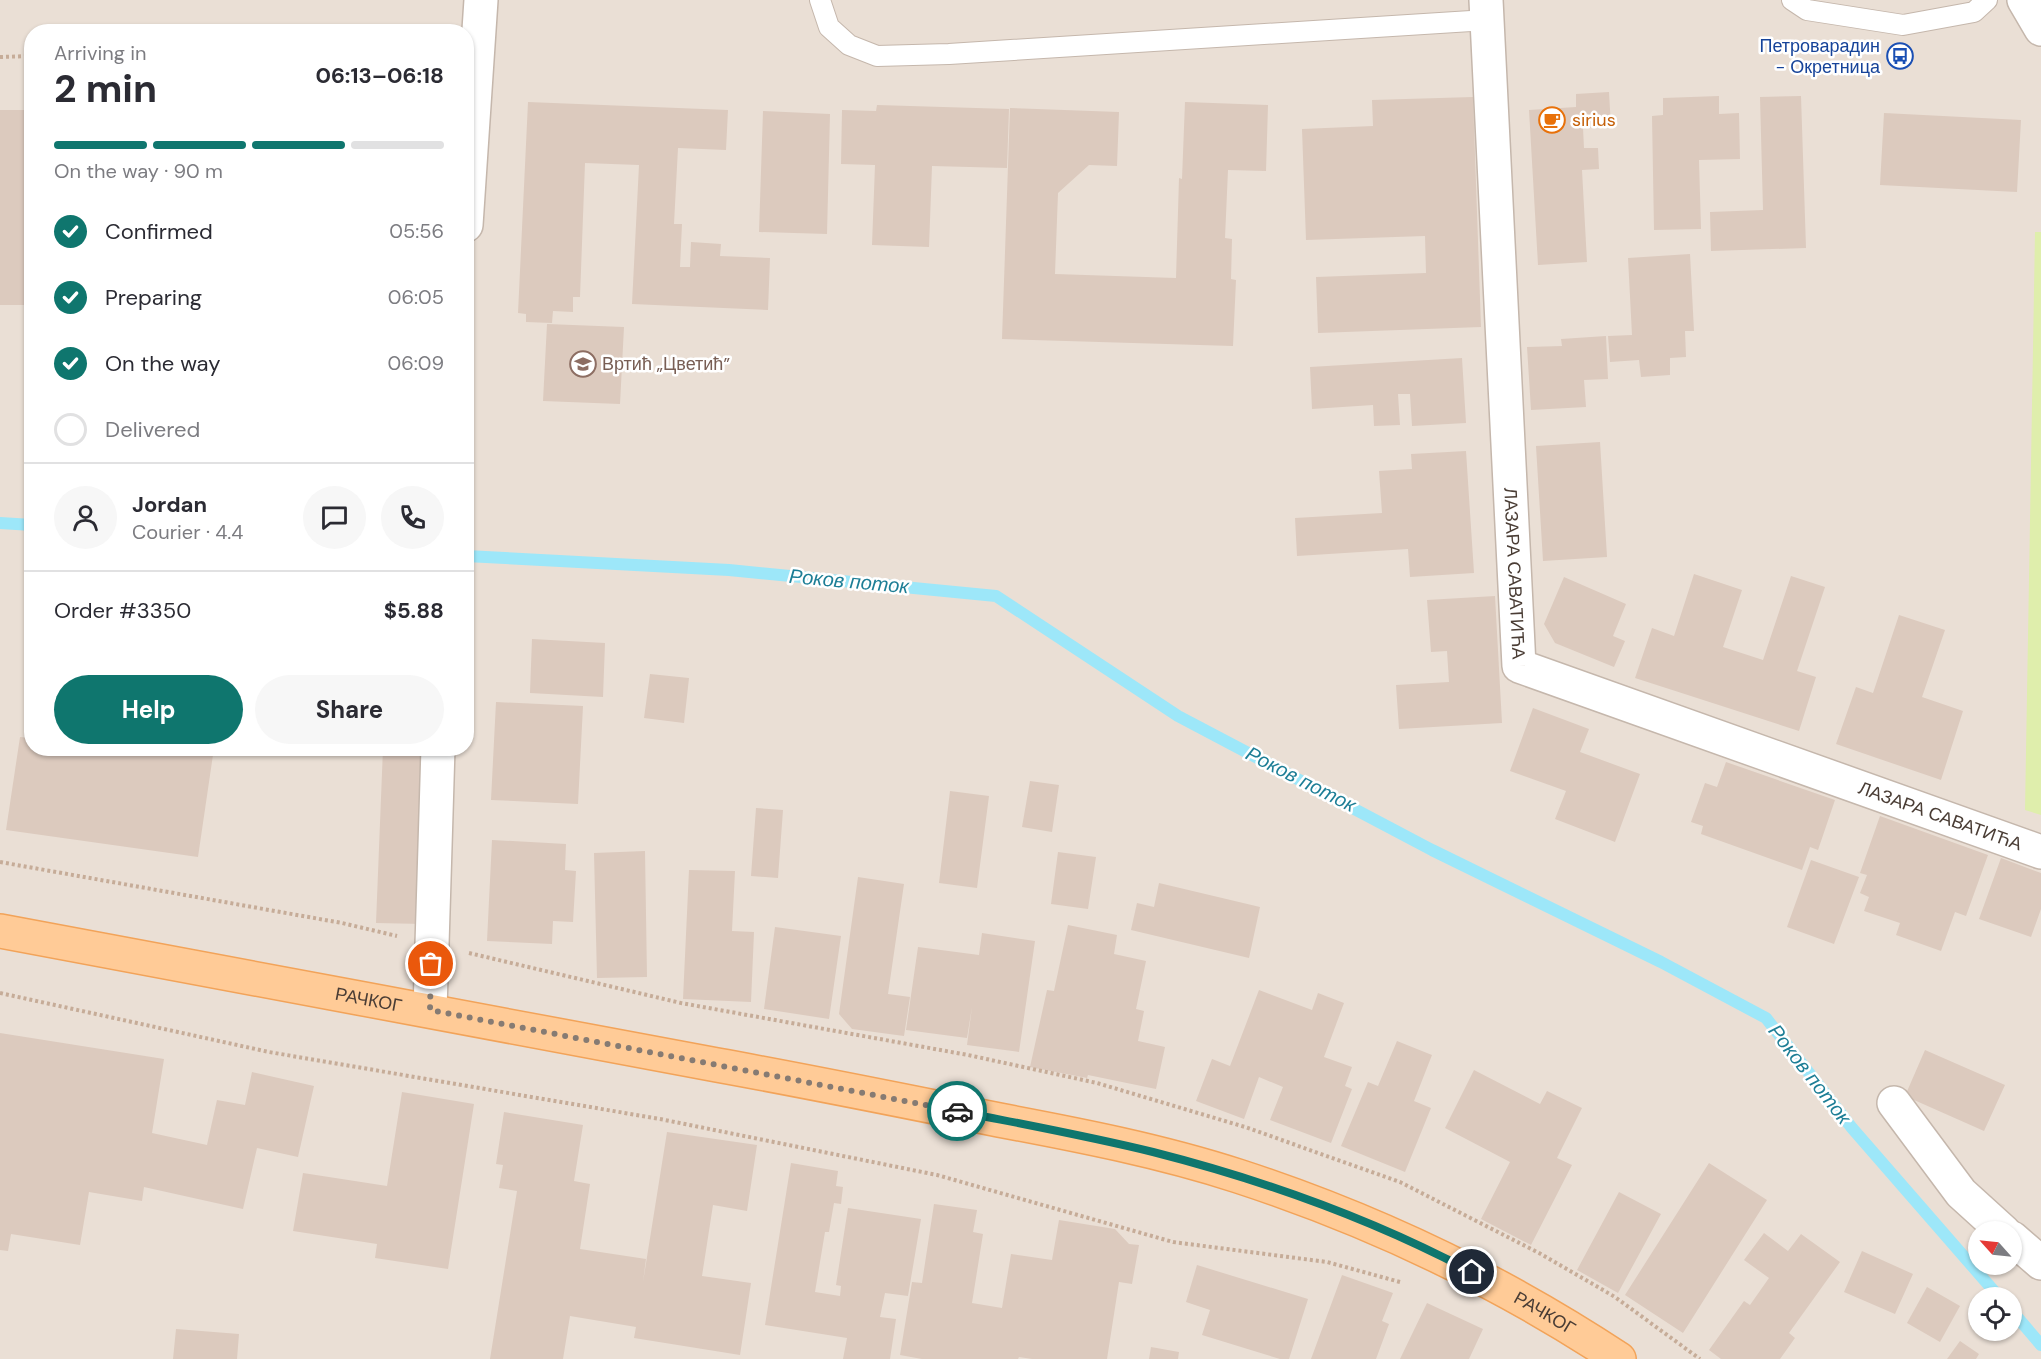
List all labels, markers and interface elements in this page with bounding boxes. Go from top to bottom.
place label: Петроварадин - Окретница [1759,34,1881,79]
text: Arriving in [54,40,146,66]
bus stop icon: Петроварадин - Окретница [1885,41,1915,71]
text: 06:13–06:18 [315,61,444,90]
text: 2 min [54,63,157,114]
cafe icon: sirius [1537,105,1567,135]
place label: sirius [1572,108,1616,132]
text: On the way · 90 m [54,158,223,184]
icon: check [54,215,87,248]
text: Confirmed [105,217,213,246]
text: 05:56 [389,218,444,244]
icon: check [54,281,87,314]
text: Preparing [105,283,202,312]
text: 06:05 [388,284,444,310]
icon: check [54,347,87,380]
text: On the way [105,349,220,378]
school or university icon: Вртић „Цветић” [568,349,598,379]
text: 06:09 [387,350,444,376]
place label: Вртић „Цветић” [602,352,730,376]
text: Delivered [105,415,200,444]
button: person [54,486,117,549]
button: chat [303,486,366,549]
button: phone [381,486,444,549]
street label: ЛАЗАРА САВАТИЋА [1498,487,1531,660]
text: Jordan [132,490,207,519]
text: Courier · 4.4 [132,519,243,545]
water label: Роков поток [788,563,911,599]
text: Order #3350 [54,596,191,625]
text: $5.88 [384,596,444,625]
button: Help [54,675,243,744]
button: Share [255,675,444,744]
water label: Роков поток [1242,740,1362,819]
street label: ЛАЗАРА САВАТИЋА [1855,776,2025,856]
pin [405,938,456,989]
icon: bag [414,947,447,980]
street label: РАЧКОГ [333,982,404,1018]
water label: Роков поток [1763,1019,1858,1131]
courier [927,1081,987,1141]
icon: car [941,1095,974,1128]
north arrow [1968,1221,2022,1275]
map controls [1968,1221,2022,1341]
pin [1446,1246,1497,1297]
icon: home [1455,1255,1488,1288]
street label: РАЧКОГ [1510,1286,1580,1341]
button: locate [1968,1287,2022,1341]

